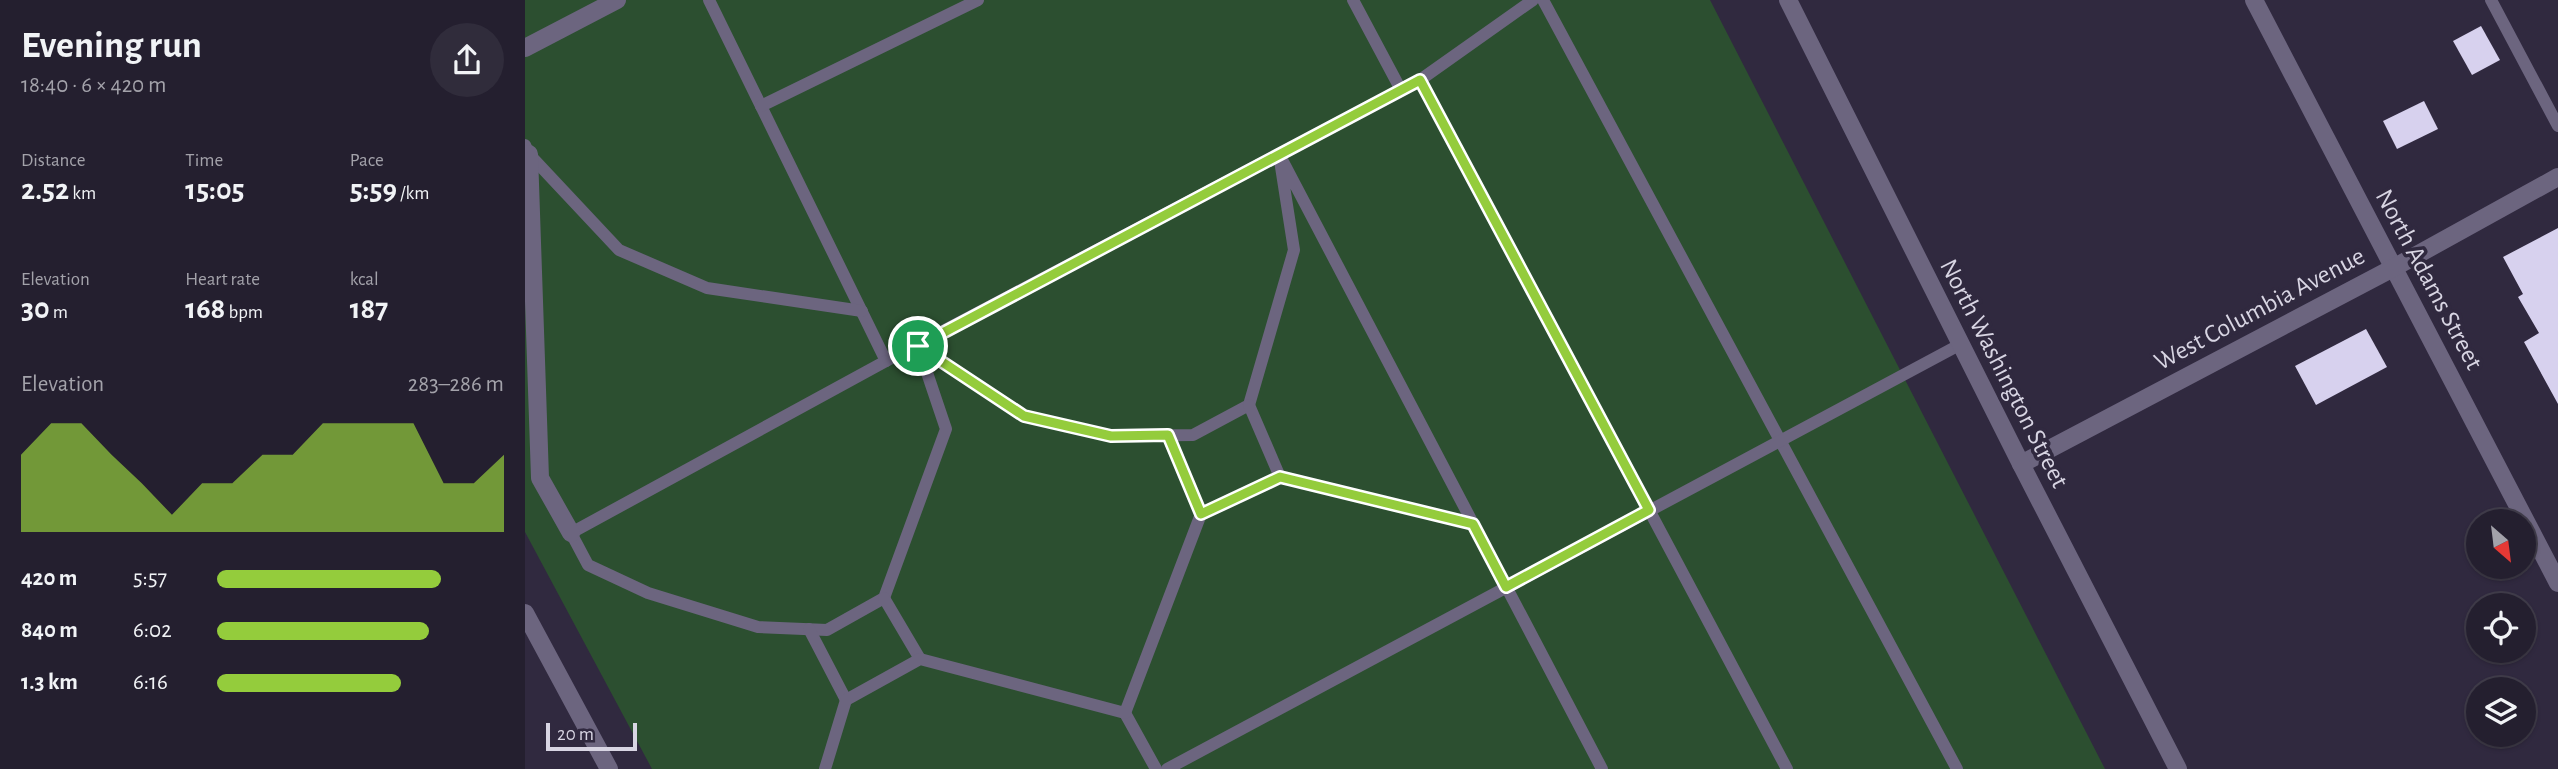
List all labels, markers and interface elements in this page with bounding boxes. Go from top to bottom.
button: share [430,23,504,97]
text: Evening run [21,27,202,65]
text: 18:40 · 6 × 420 m [21,74,166,97]
text: Distance [21,151,85,170]
text: Time [185,151,223,170]
text: Pace [350,151,384,170]
text: 2.52 [21,175,69,205]
text: 15:05 [185,175,245,205]
text: 5:59 [350,175,397,205]
text: km [69,184,96,203]
text: /km [397,184,429,203]
street label: North Adams Street [2371,185,2488,374]
street label: West Columbia Avenue [2150,242,2369,375]
street label: North Washington Street [1935,255,2073,492]
text: Elevation [21,270,90,289]
text: Heart rate [185,270,260,289]
text: kcal [350,270,379,289]
text: 30 [21,294,50,324]
text: 168 [185,294,225,324]
text: 187 [350,294,388,324]
text: m [50,303,68,322]
text: bpm [225,303,263,322]
pin [888,316,948,376]
icon: arrive [899,327,937,365]
text: Elevation [21,373,104,396]
text: 283–286 m [408,373,504,396]
north arrow [2466,509,2536,579]
map controls [2466,509,2536,747]
text: 420 m [21,567,77,590]
text: 5:57 [133,567,167,590]
button: locate [2466,593,2536,663]
text: 840 m [21,619,78,642]
text: 6:02 [133,619,172,642]
text: 1.3 km [21,671,78,694]
text: 6:16 [133,671,168,694]
button: layers [2466,677,2536,747]
scale bar [546,720,637,752]
text: 20 m [557,725,594,744]

